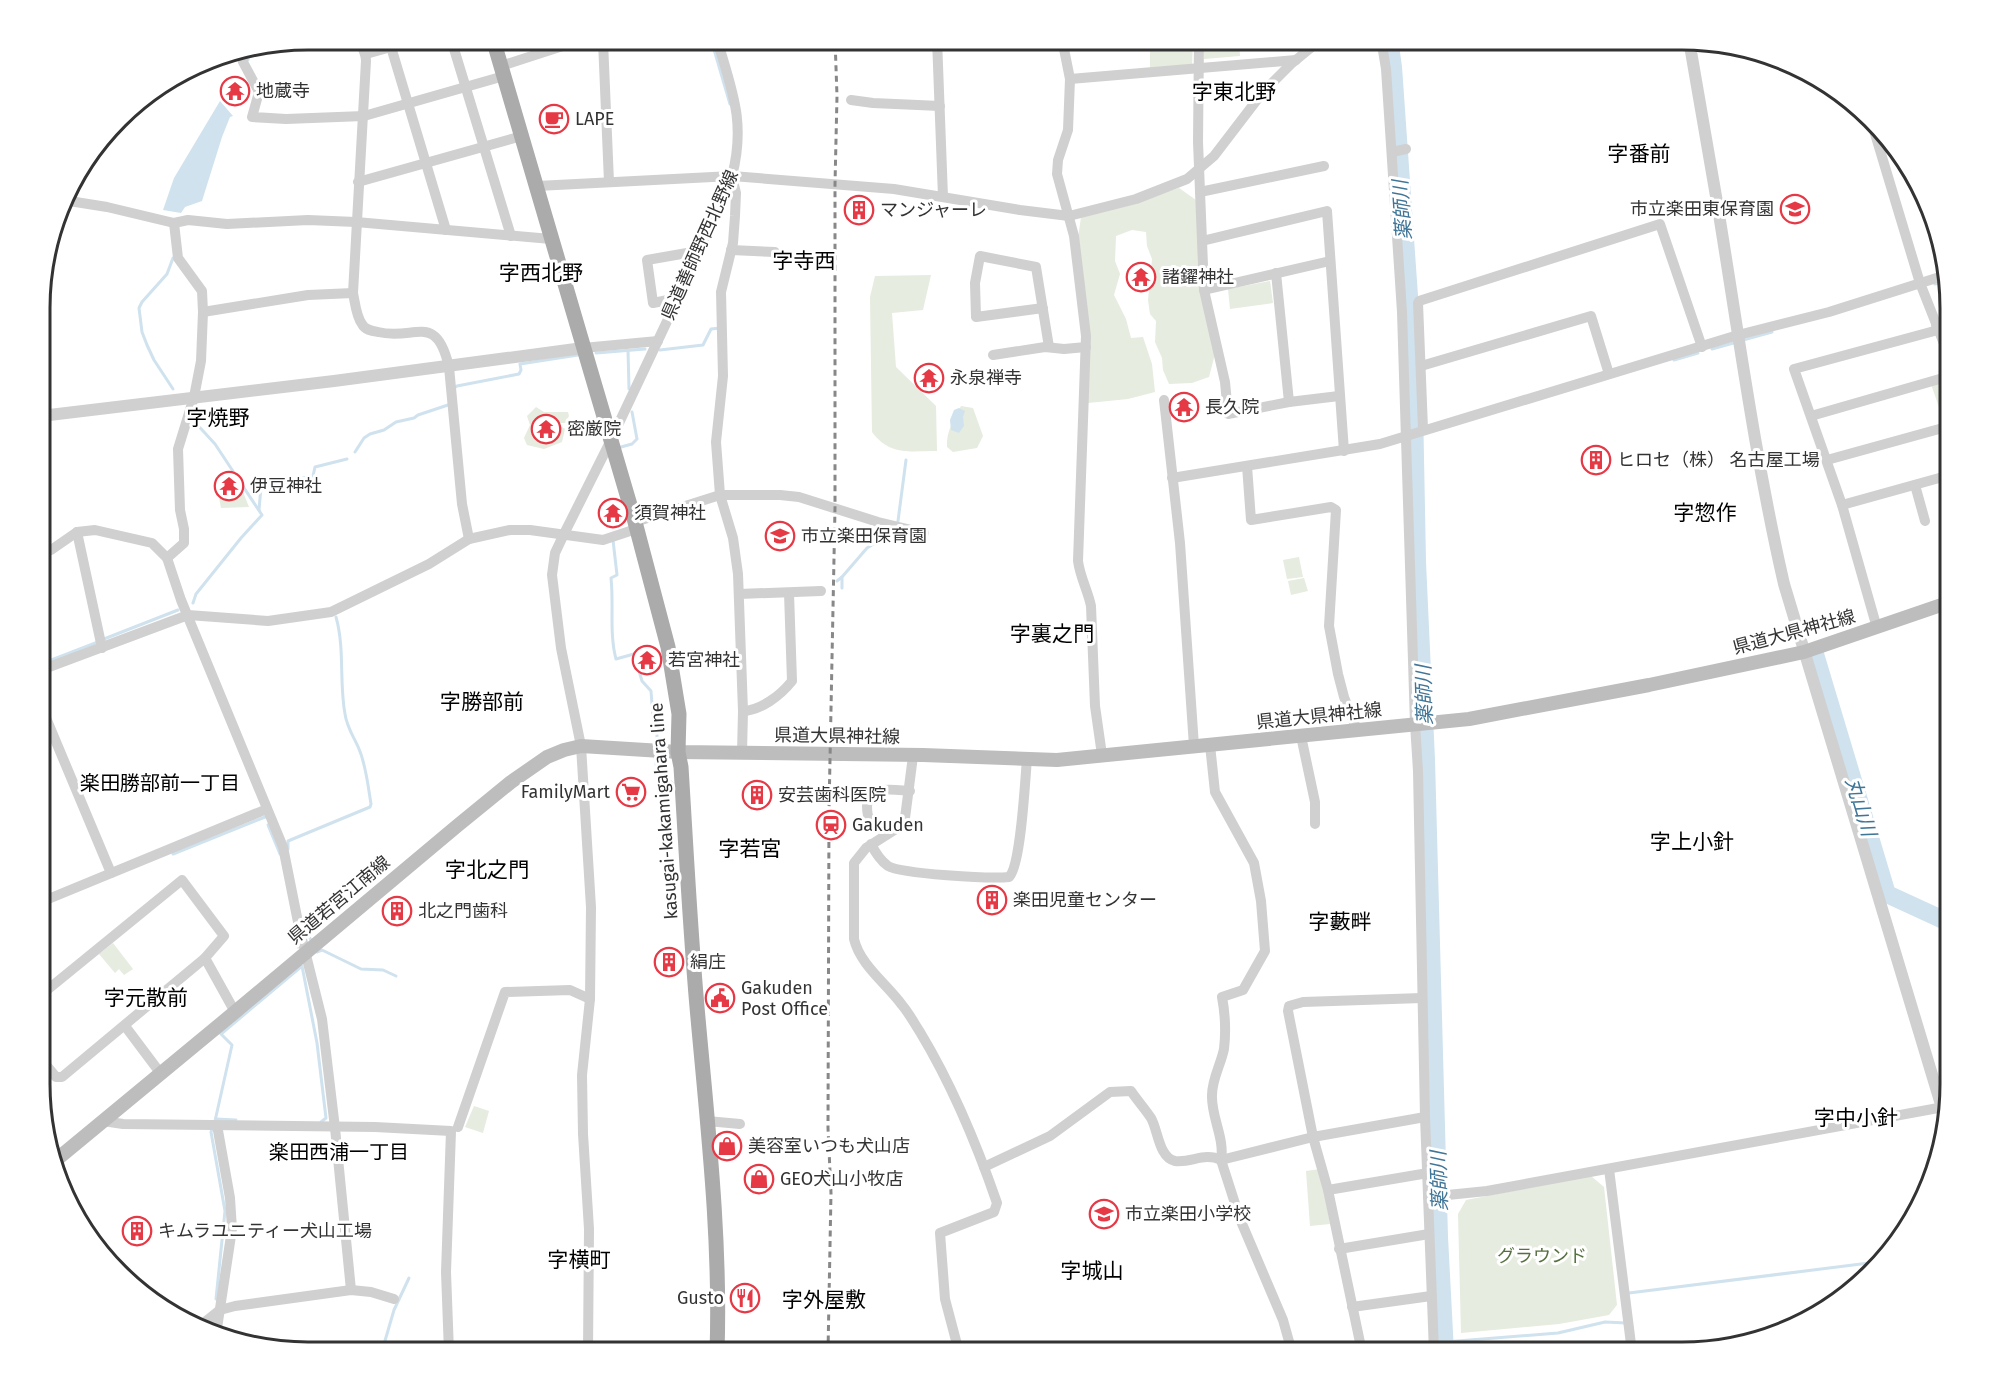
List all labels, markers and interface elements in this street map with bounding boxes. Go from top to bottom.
temple icon: 地蔵寺 [219,75,251,107]
district label: 字東北野 [1192,79,1276,105]
place label: 地蔵寺 [256,80,310,102]
cafe icon: LAPE [538,103,570,135]
place label: LAPE [575,108,614,130]
district label: 字番前 [1608,141,1671,167]
street label: 県道善師野西北野線 [657,167,743,323]
water label: 薬師川 [1388,177,1416,241]
school or university icon: 市立楽田東保育園 [1779,193,1811,225]
building icon: マンジャーレ [843,194,875,226]
place label: 市立楽田東保育園 [1630,198,1774,220]
place label: マンジャーレ [880,199,987,221]
district label: 字寺西 [773,248,836,274]
district label: 字西北野 [499,260,583,286]
temple icon: 諸鑃神社 [1125,261,1157,293]
place label: 諸鑃神社 [1162,266,1234,288]
temple icon: 永泉禅寺 [913,362,945,394]
place label: 永泉禅寺 [950,367,1022,389]
temple icon: 長久院 [1168,391,1200,423]
place label: 長久院 [1205,396,1259,418]
district label: 字焼野 [187,405,250,431]
temple icon: 密厳院 [530,413,562,445]
place label: 密厳院 [567,418,621,440]
building icon: ヒロセ（株） 名古屋工場 [1580,444,1612,476]
place label: ヒロセ（株） 名古屋工場 [1617,449,1820,471]
temple icon: 伊豆神社 [213,470,245,502]
place label: 伊豆神社 [250,475,322,497]
temple icon: 須賀神社 [597,497,629,529]
district label: 字惣作 [1674,500,1737,526]
place label: 須賀神社 [634,502,706,524]
school or university icon: 市立楽田保育園 [764,520,796,552]
place label: 市立楽田保育園 [801,525,927,547]
street label: 県道大県神社線 [1730,605,1858,659]
district label: 字裏之門 [1010,621,1094,647]
temple icon: 若宮神社 [631,644,663,676]
place label: 若宮神社 [668,649,740,671]
water label: 薬師川 [1411,663,1437,725]
district label: 字勝部前 [440,689,524,715]
street label: 県道大県神社線 [1255,698,1383,734]
street label: kasugai-kakamigahara line [645,702,683,920]
street label: 県道大県神社線 [774,724,900,748]
district label: 楽田勝部前一丁目 [80,771,240,795]
water label: 丸山川 [1841,775,1882,841]
supermarket icon: FamilyMart [615,776,647,808]
building icon: 安芸歯科医院 [741,779,773,811]
place label: FamilyMart [521,781,610,803]
place label: 安芸歯科医院 [778,784,886,806]
station icon: Gakuden [815,809,847,841]
place label: Gakuden [852,814,924,836]
district label: 字上小針 [1650,829,1734,855]
district label: 字若宮 [719,836,782,862]
street label: 県道若宮江南線 [284,851,394,949]
district label: 字北之門 [445,857,529,883]
building icon: 楽田児童センター [976,884,1008,916]
place label: 楽田児童センター [1013,889,1157,911]
building icon: 北之門歯科 [381,895,413,927]
place label: 北之門歯科 [418,900,508,922]
district label: 字藪畔 [1309,909,1372,935]
building icon: 絹庄 [653,946,685,978]
place label: 絹庄 [690,951,726,973]
place label: Gakuden Post Office [741,977,828,1020]
public building icon: Gakuden Post Office [704,982,736,1014]
district label: 字元散前 [104,985,188,1011]
district label: 字中小針 [1814,1105,1898,1131]
shop icon: 美容室いつも犬山店 [711,1130,743,1162]
place label: 美容室いつも犬山店 [748,1135,910,1157]
district label: 楽田西浦一丁目 [269,1140,409,1164]
water label: 薬師川 [1426,1149,1452,1211]
shop icon: GEO犬山小牧店 [743,1163,775,1195]
place label: GEO犬山小牧店 [780,1168,903,1190]
school or university icon: 市立楽田小学校 [1088,1198,1120,1230]
place label: 市立楽田小学校 [1125,1203,1251,1225]
building icon: キムラユニティー犬山工場 [121,1215,153,1247]
place label: キムラユニティー犬山工場 [158,1220,372,1242]
park label: グラウンド [1497,1245,1587,1267]
district label: 字横町 [548,1247,611,1273]
district label: 字城山 [1061,1258,1124,1284]
restaurant icon: Gusto [729,1282,761,1314]
place label: Gusto [677,1287,724,1309]
district label: 字外屋敷 [782,1287,866,1313]

